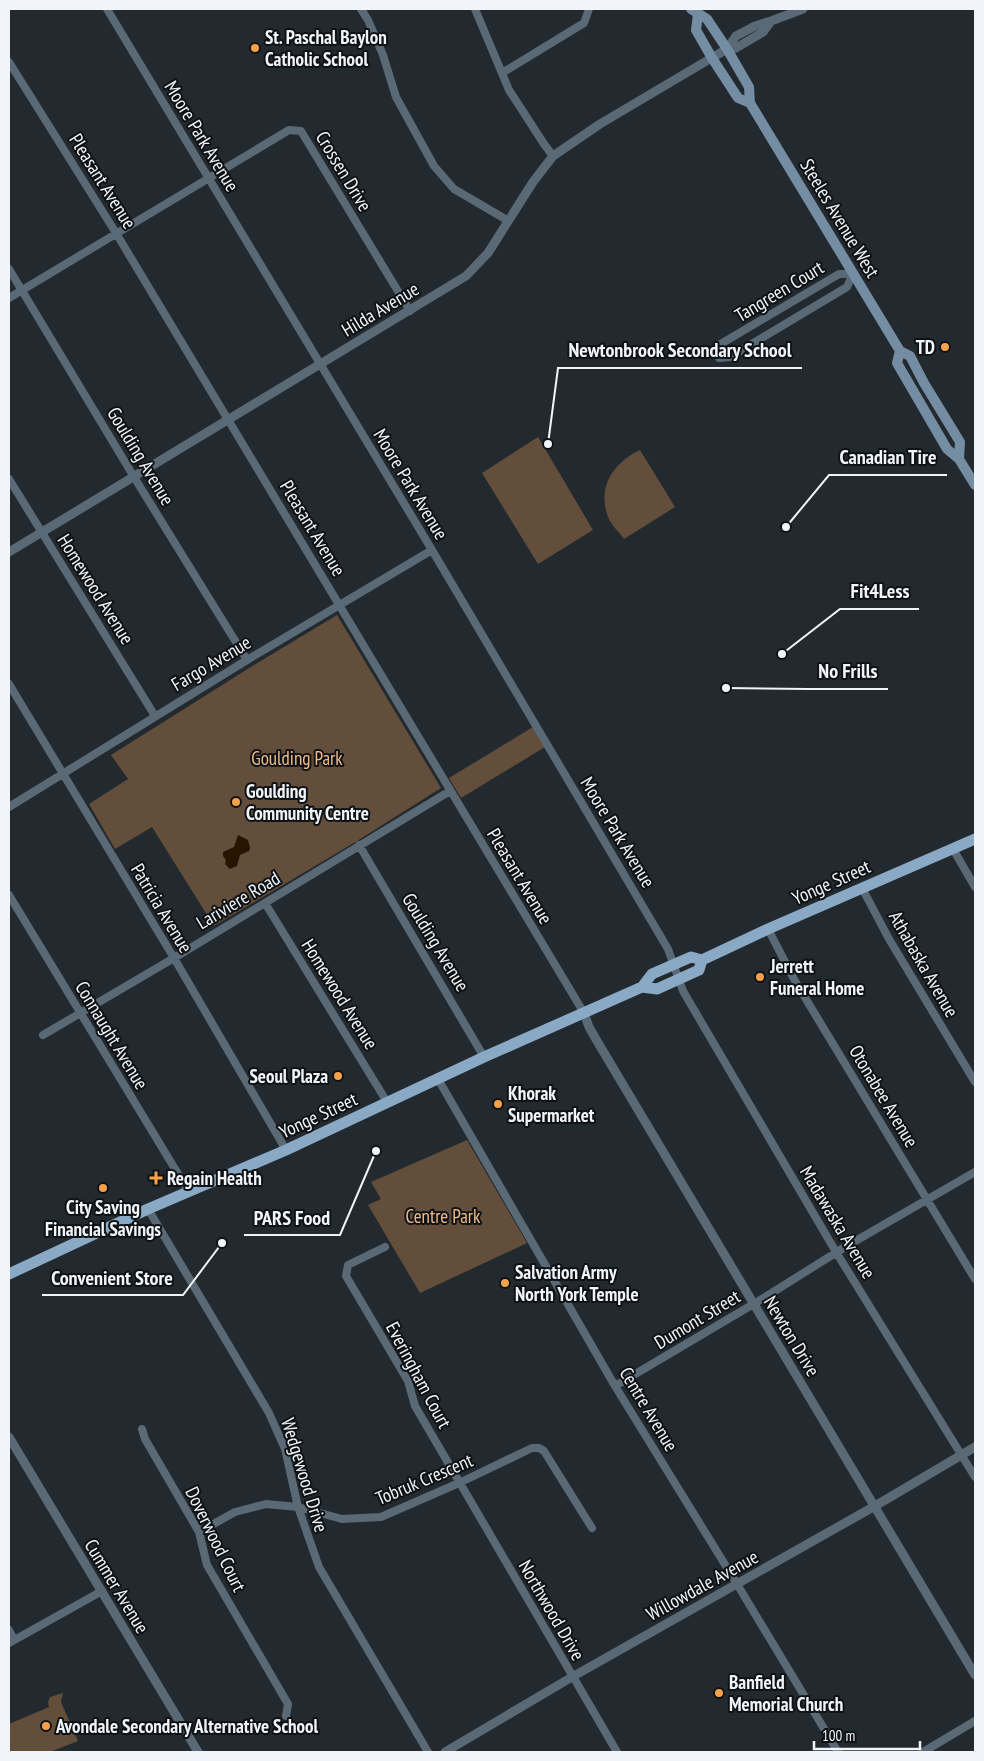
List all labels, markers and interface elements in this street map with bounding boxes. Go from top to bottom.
place label: St. Paschal Baylon Catholic School [265,25,387,71]
marker: St. Paschal Baylon Catholic School [249,42,261,54]
street label: Moore Park Avenue [160,76,245,196]
street label: Crossen Drive [311,126,377,216]
street label: Pleasant Avenue [64,129,142,233]
street label: Steeles Avenue West [795,154,885,282]
street label: Tangreen Court [730,255,829,327]
street label: Hilda Avenue [337,276,423,341]
callout: Newtonbrook Secondary School [558,333,802,368]
place label: TD [916,335,935,359]
text: Newtonbrook Secondary School [568,337,792,363]
marker: TD [939,341,951,353]
street label: Goulding Avenue [102,402,180,510]
street label: Moore Park Avenue [369,424,454,544]
callout: Canadian Tire [829,440,947,475]
text: Canadian Tire [839,444,937,470]
street label: Pleasant Avenue [275,476,351,580]
street label: Homewood Avenue [53,529,140,649]
callout: Fit4Less [840,574,919,609]
text: Fit4Less [851,578,909,604]
street label: Fargo Avenue [167,630,255,696]
callout: No Frills [808,654,888,689]
text: No Frills [818,658,878,684]
park label: Goulding Park [251,746,343,770]
street label: Moore Park Avenue [576,772,661,892]
place label: Goulding Community Centre [246,779,369,825]
marker: Goulding Community Centre [230,796,242,808]
street label: Pleasant Avenue [482,824,558,928]
street label: Yonge Street [788,854,875,910]
street label: Patricia Avenue [126,859,198,957]
street label: Lariviere Road [192,866,284,934]
street label: Goulding Avenue [397,888,475,996]
street label: Athabaska Avenue [884,907,964,1022]
street label: Homewood Avenue [297,934,384,1054]
place label: Jerrett Funeral Home [769,954,864,1000]
marker: Jerrett Funeral Home [754,971,766,983]
street label: Connaught Avenue [70,976,154,1094]
street label: Otonabee Avenue [844,1041,924,1152]
place label: Seoul Plaza [249,1064,328,1088]
marker: Seoul Plaza [332,1070,344,1082]
place label: Khorak Supermarket [508,1081,595,1127]
street label: Yonge Street [275,1086,361,1143]
marker: Khorak Supermarket [492,1098,504,1110]
street label: Madawaska Avenue [795,1161,881,1283]
place label: Regain Health [167,1166,262,1190]
marker: Regain Health [149,1171,163,1185]
marker: City Saving Financial Savings [97,1182,109,1194]
place label: City Saving Financial Savings [45,1195,161,1241]
callout: PARS Food [244,1200,340,1235]
park label: Centre Park [406,1204,481,1228]
text: PARS Food [254,1205,330,1231]
callout: Convenient Store [42,1260,183,1295]
place label: Salvation Army North York Temple [515,1260,639,1306]
text: Convenient Store [51,1265,173,1291]
marker: Salvation Army North York Temple [499,1277,511,1289]
street label: Dumont Street [650,1284,745,1354]
street label: Newton Drive [759,1292,825,1381]
street label: Everingham Court [381,1318,457,1433]
street label: Centre Avenue [614,1362,684,1456]
street label: Wedgewood Drive [276,1415,334,1535]
street label: Tobruk Crescent [372,1447,477,1510]
street label: Doverwood Court [180,1483,252,1596]
street label: Cummer Avenue [79,1534,155,1638]
street label: Willowdale Avenue [642,1544,762,1626]
street label: Northwood Drive [514,1556,590,1665]
place label: Banfield Memorial Church [729,1670,843,1716]
marker: Banfield Memorial Church [713,1687,725,1699]
place label: Avondale Secondary Alternative School [55,1714,318,1738]
scale bar [814,1718,920,1750]
marker: Avondale Secondary Alternative School [40,1720,52,1732]
text: 100 m [822,1726,855,1745]

